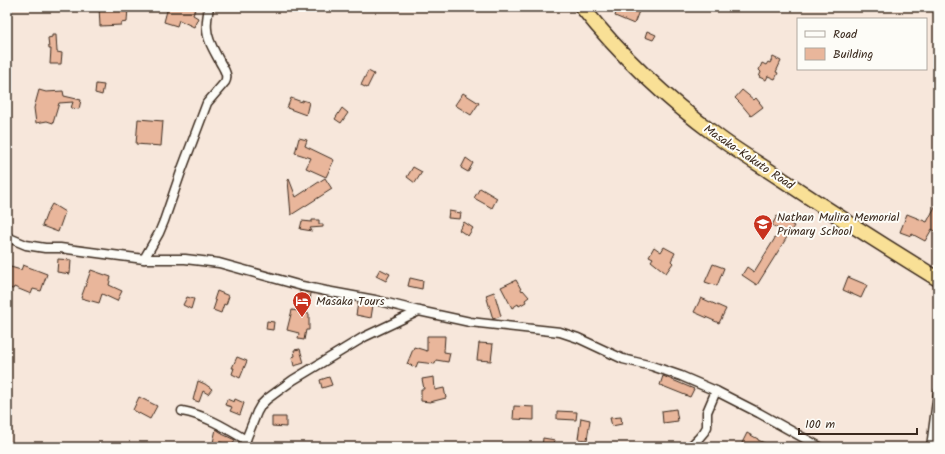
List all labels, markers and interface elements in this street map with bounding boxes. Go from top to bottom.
legend [797,18,927,70]
text: Road [833,25,858,44]
text: Building [833,45,873,64]
street label: Masaka-Kakuto Road [700,120,799,195]
place label: Nathan Mulira Memorial Primary School [777,208,899,241]
school or university icon: Nathan Mulira Memorial Primary School [752,213,774,241]
hotel icon: Masaka Tours [291,290,313,318]
place label: Masaka Tours [316,292,385,311]
scale bar [799,410,917,436]
text: 100 m [805,415,836,434]

